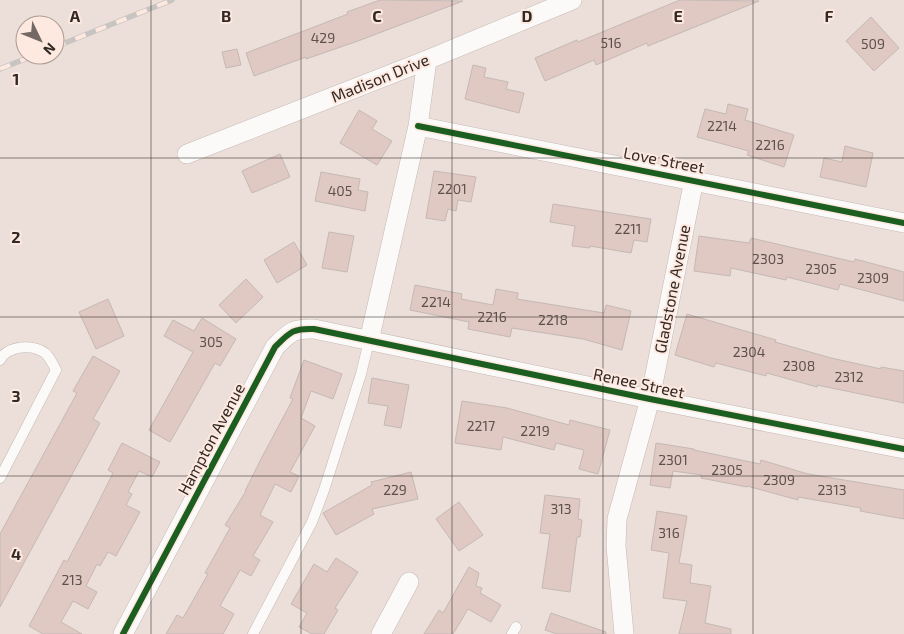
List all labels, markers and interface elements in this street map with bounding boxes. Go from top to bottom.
text: A [70,6,81,25]
text: B [221,6,231,25]
text: C [372,6,382,25]
text: D [522,6,533,25]
text: E [673,6,683,25]
text: F [825,6,834,25]
north arrow [15,15,65,65]
house number: 429 [311,29,335,46]
house number: 516 [600,34,622,51]
house number: 509 [861,35,885,52]
text: N [40,40,60,59]
street label: Madison Drive [328,49,432,106]
text: 1 [13,69,19,88]
house number: 2214 [707,117,737,134]
house number: 2216 [755,136,785,153]
street label: Love Street [622,142,706,177]
house number: 2201 [437,180,467,197]
house number: 405 [328,182,352,199]
house number: 2211 [615,220,641,237]
street label: Gladstone Avenue [650,223,693,355]
text: 2 [11,227,21,246]
house number: 2303 [752,250,784,267]
house number: 2305 [805,260,837,277]
house number: 2309 [857,269,889,286]
house number: 2214 [421,293,451,310]
house number: 2216 [477,308,507,325]
house number: 2218 [538,311,568,328]
house number: 305 [199,333,223,350]
house number: 2304 [733,343,765,360]
house number: 2308 [783,357,815,374]
street label: Renee Street [592,364,687,401]
house number: 2312 [834,368,864,385]
street label: Hampton Avenue [173,380,248,498]
text: 3 [11,386,21,405]
house number: 2217 [467,417,495,434]
house number: 2219 [520,422,550,439]
house number: 2301 [658,451,688,468]
house number: 2305 [711,461,743,478]
house number: 2309 [763,471,795,488]
house number: 229 [383,481,407,498]
house number: 2313 [817,481,847,498]
house number: 313 [550,500,572,517]
house number: 316 [658,524,680,541]
text: 4 [11,544,21,563]
house number: 213 [61,571,83,588]

